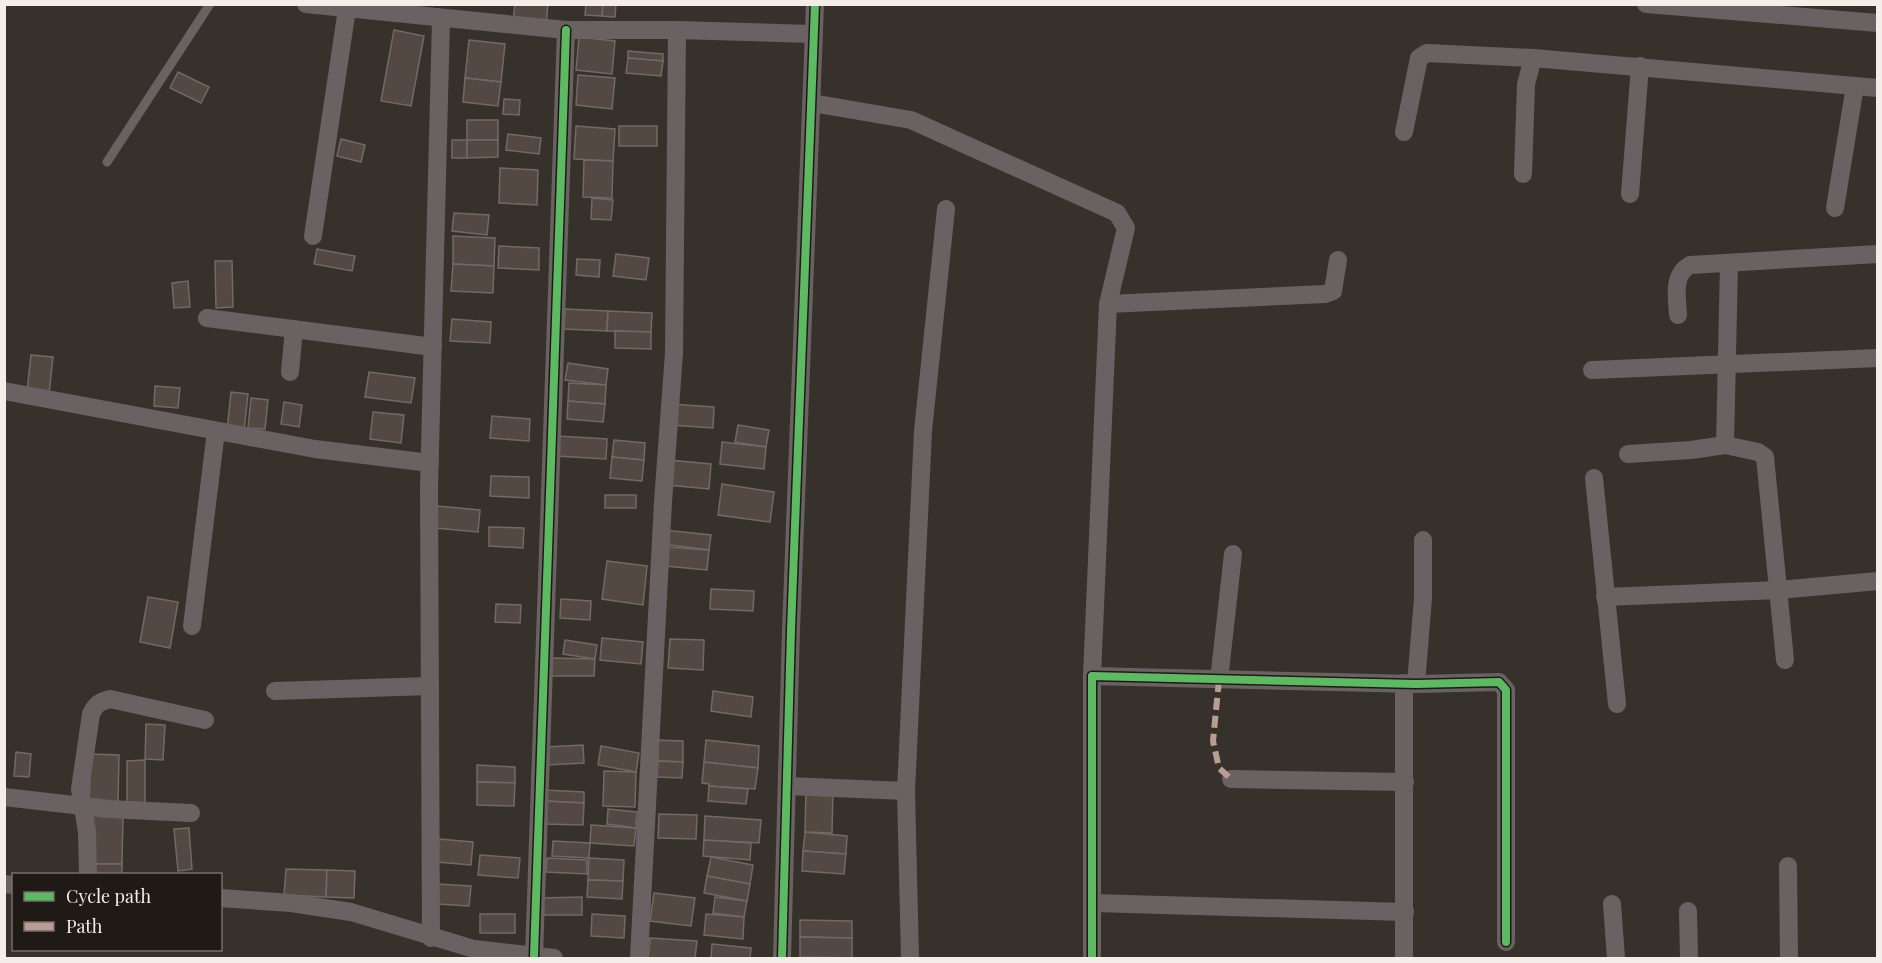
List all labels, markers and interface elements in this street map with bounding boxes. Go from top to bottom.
legend [12,873,222,951]
text: Cycle path [66,884,151,908]
text: Path [66,914,103,938]

